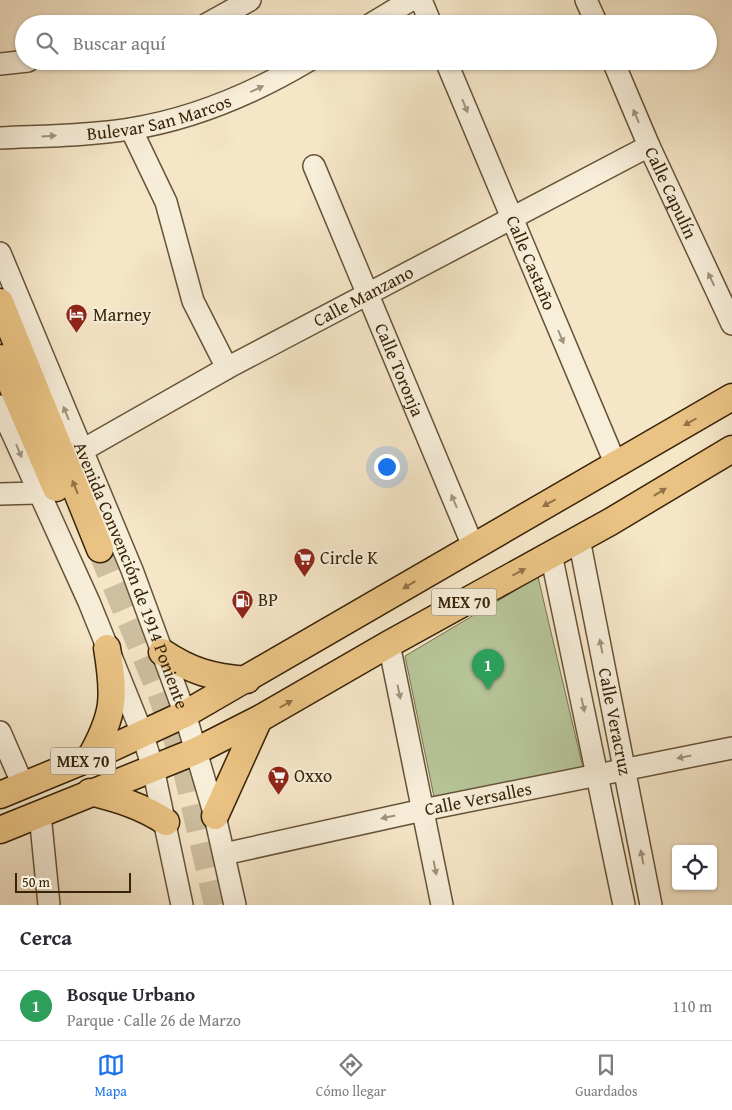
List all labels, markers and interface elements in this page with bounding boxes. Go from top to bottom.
search box [15,15,717,70]
icon: search [33,29,61,57]
text: Buscar aquí [73,29,166,57]
one-way arrow [250,85,264,93]
street label: Bulevar San Marcos [86,87,235,147]
one-way arrow [461,99,469,113]
one-way arrow [632,109,640,123]
one-way arrow [41,131,57,139]
street label: Calle Capulín [638,142,704,243]
street label: Calle Castaño [499,211,563,314]
street label: Calle Manzano [308,258,418,333]
one-way arrow [707,272,715,286]
place label: Marney [93,301,151,328]
hotel icon: Marney [65,303,89,334]
street label: Calle Toronja [368,319,432,421]
one-way arrow [558,330,566,344]
one-way arrow [61,405,69,420]
one-way arrow [683,417,696,426]
street label: Avenida Convención de 1914 Poniente [67,437,196,713]
one-way arrow [16,444,24,458]
your location [374,454,400,480]
one-way arrow [71,480,78,495]
one-way arrow [654,488,667,497]
one-way arrow [449,494,457,508]
one-way arrow [542,498,556,507]
place label: Circle K [320,544,378,571]
supermarket icon: Circle K [292,546,316,577]
one-way arrow [511,568,526,576]
one-way arrow [402,580,415,590]
place label: BP [258,586,278,613]
fuel station icon: BP [230,588,254,619]
road number: MEX 70 [432,588,496,616]
one-way arrow [596,638,604,654]
pin: 1 [472,649,504,690]
street label: Calle Veracruz [592,665,639,778]
one-way arrow [395,684,403,699]
one-way arrow [579,697,587,712]
one-way arrow [279,699,292,708]
road number: MEX 70 [51,748,116,774]
one-way arrow [677,753,692,761]
place label: Oxxo [294,762,332,789]
supermarket icon: Oxxo [266,764,290,795]
street label: Calle Versalles [422,775,534,822]
one-way arrow [379,814,395,822]
map controls [672,845,717,890]
button: locate [672,845,717,890]
one-way arrow [638,849,646,865]
one-way arrow [431,860,439,876]
scale bar [15,870,131,893]
text: 50 m [22,872,50,892]
text: Cerca [20,922,72,953]
text: Bosque Urbano [67,980,195,1008]
text: 1 [32,994,40,1018]
text: 110 m [672,994,712,1018]
text: Parque · Calle 26 de Marzo [67,1008,241,1032]
tab: Mapa [95,1051,127,1101]
tab: Cómo llegar [316,1051,386,1101]
tab: Guardados [575,1051,637,1101]

